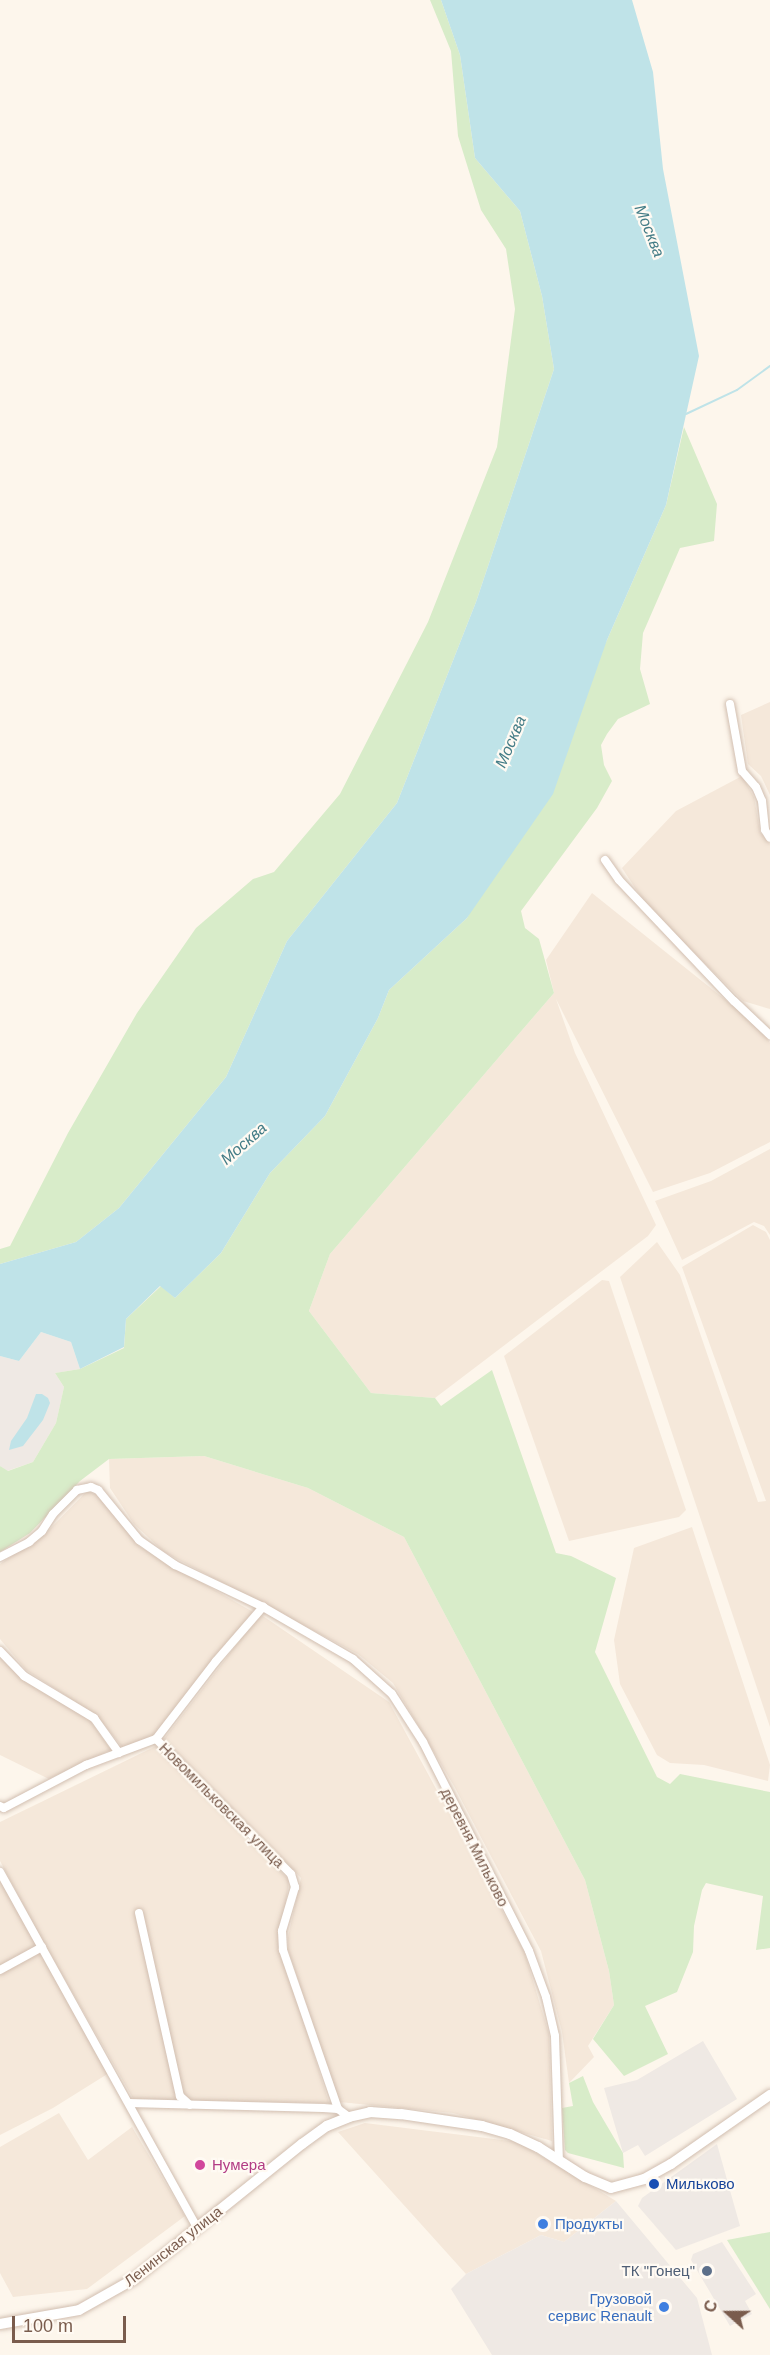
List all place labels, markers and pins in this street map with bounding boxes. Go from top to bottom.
place label: Нумера [212,2156,266,2174]
marker: Нумера [193,2158,207,2172]
place label: Мильково [666,2175,735,2193]
marker: Мильково [647,2177,661,2191]
place label: Продукты [555,2215,623,2233]
marker: Продукты [536,2217,550,2231]
place label: ТК "Гонец" [622,2262,695,2280]
marker: ТК "Гонец" [700,2264,714,2278]
place label: Грузовой сервис Renault [548,2289,652,2324]
marker: Грузовой сервис Renault [657,2300,671,2314]

